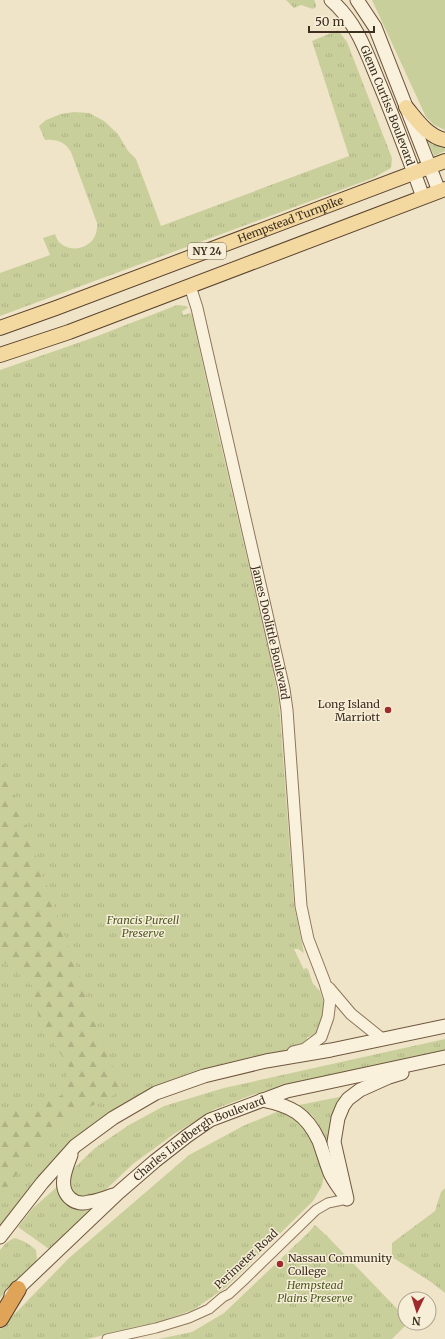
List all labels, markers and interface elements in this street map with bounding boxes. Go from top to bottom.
scale bar [309,8,374,34]
text: 50 m [315,14,344,29]
street label: Glenn Curtiss Boulevard [357,43,418,168]
street label: Hempstead Turnpike [236,193,345,246]
road number: NY 24 [188,243,226,259]
street label: James Doolittle Boulevard [249,563,292,701]
place label: Long Island Marriott [318,697,381,724]
marker: Long Island Marriott [383,705,393,715]
park label: Francis Purcell Preserve [106,913,179,940]
street label: Charles Lindbergh Boulevard [130,1093,268,1184]
street label: Perimeter Road [211,1226,281,1292]
place label: Nassau Community College [288,1251,392,1278]
marker: Nassau Community College [275,1259,285,1269]
park label: Hempstead Plains Preserve [277,1278,353,1305]
north arrow [397,1291,437,1331]
text: N [411,1314,421,1328]

